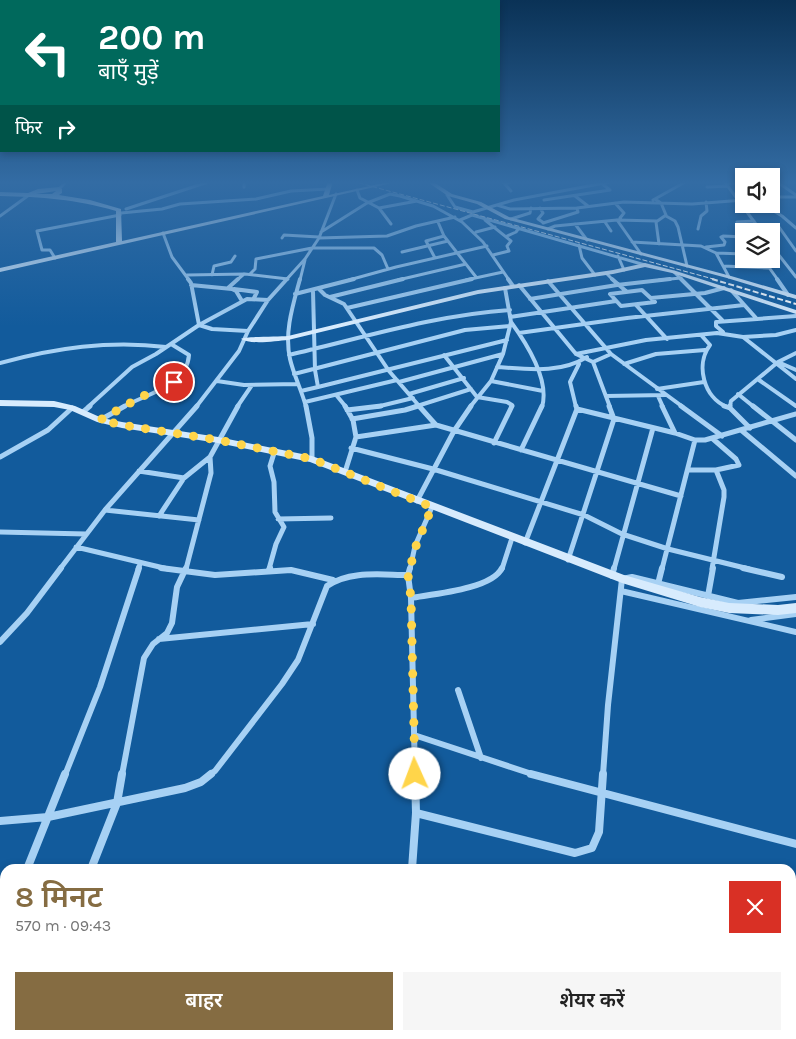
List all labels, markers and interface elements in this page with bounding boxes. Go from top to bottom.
text: 200 m [98,17,206,58]
icon: left [15,20,80,85]
text: बाएँ मुड़ें [98,59,159,85]
icon: right [52,115,80,143]
text: फिर [15,117,42,139]
map controls [735,168,780,268]
button: sound [735,168,780,213]
button: layers [735,223,780,268]
pin [153,361,195,403]
icon: arrive [160,368,188,396]
position arrow [388,747,440,799]
text: 8 मिनट [15,879,103,915]
button: close [729,881,781,933]
text: 570 m · 09:43 [15,916,111,935]
button: बाहर [15,972,393,1030]
button: शेयर करें [403,972,781,1030]

